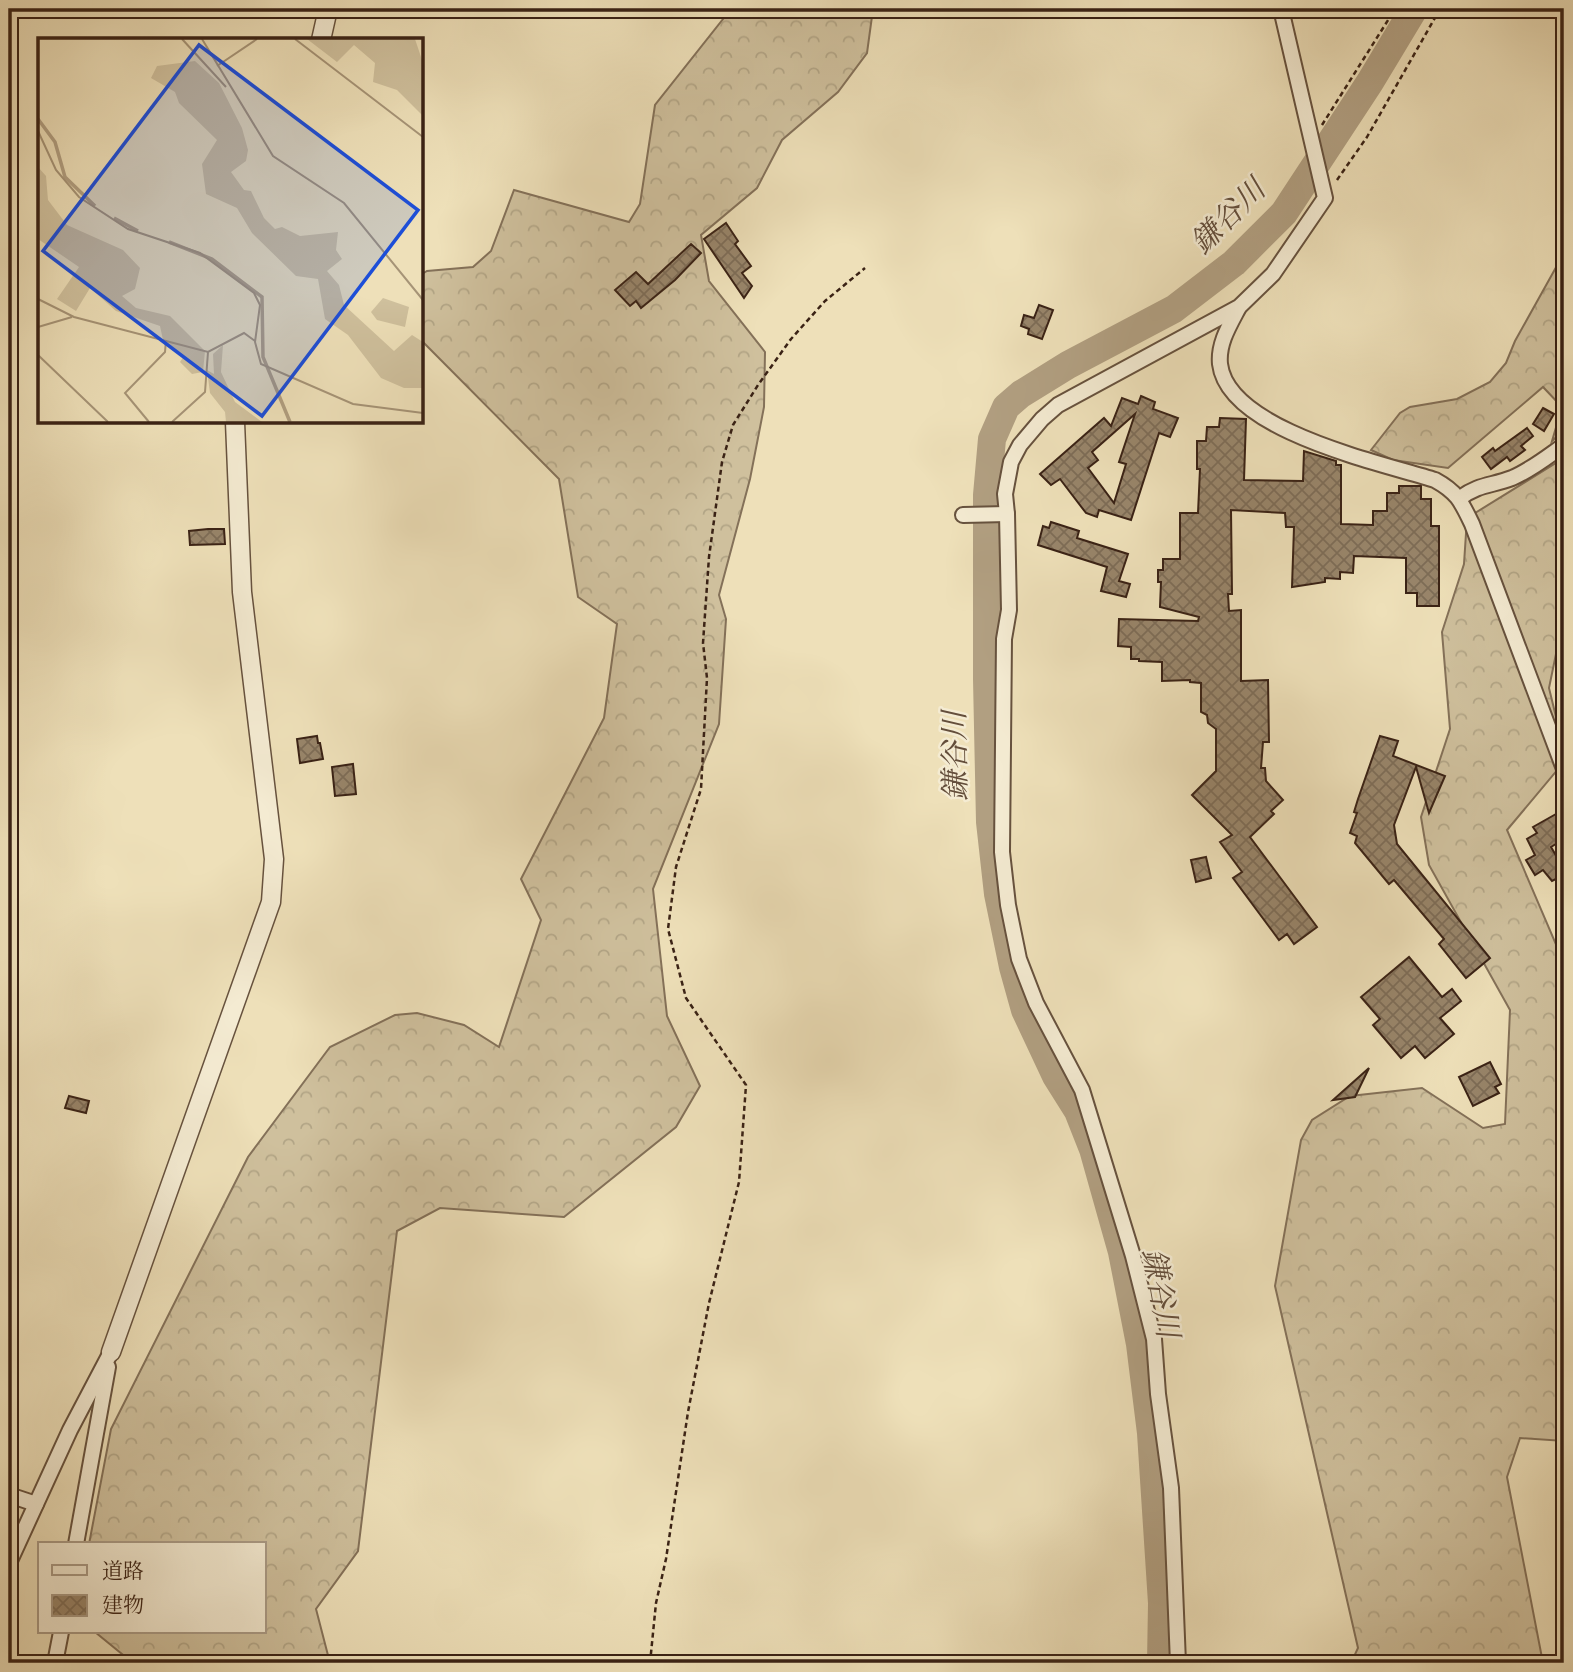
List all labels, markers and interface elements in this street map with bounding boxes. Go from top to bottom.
inset map [38,38,424,424]
water label: 鎌谷川 [1183,169,1276,262]
water label: 鎌谷川 [936,708,976,801]
water label: 鎌谷川 [1133,1246,1187,1344]
legend [38,1542,266,1634]
text: 道路 [102,1559,144,1585]
text: 建物 [102,1593,144,1619]

